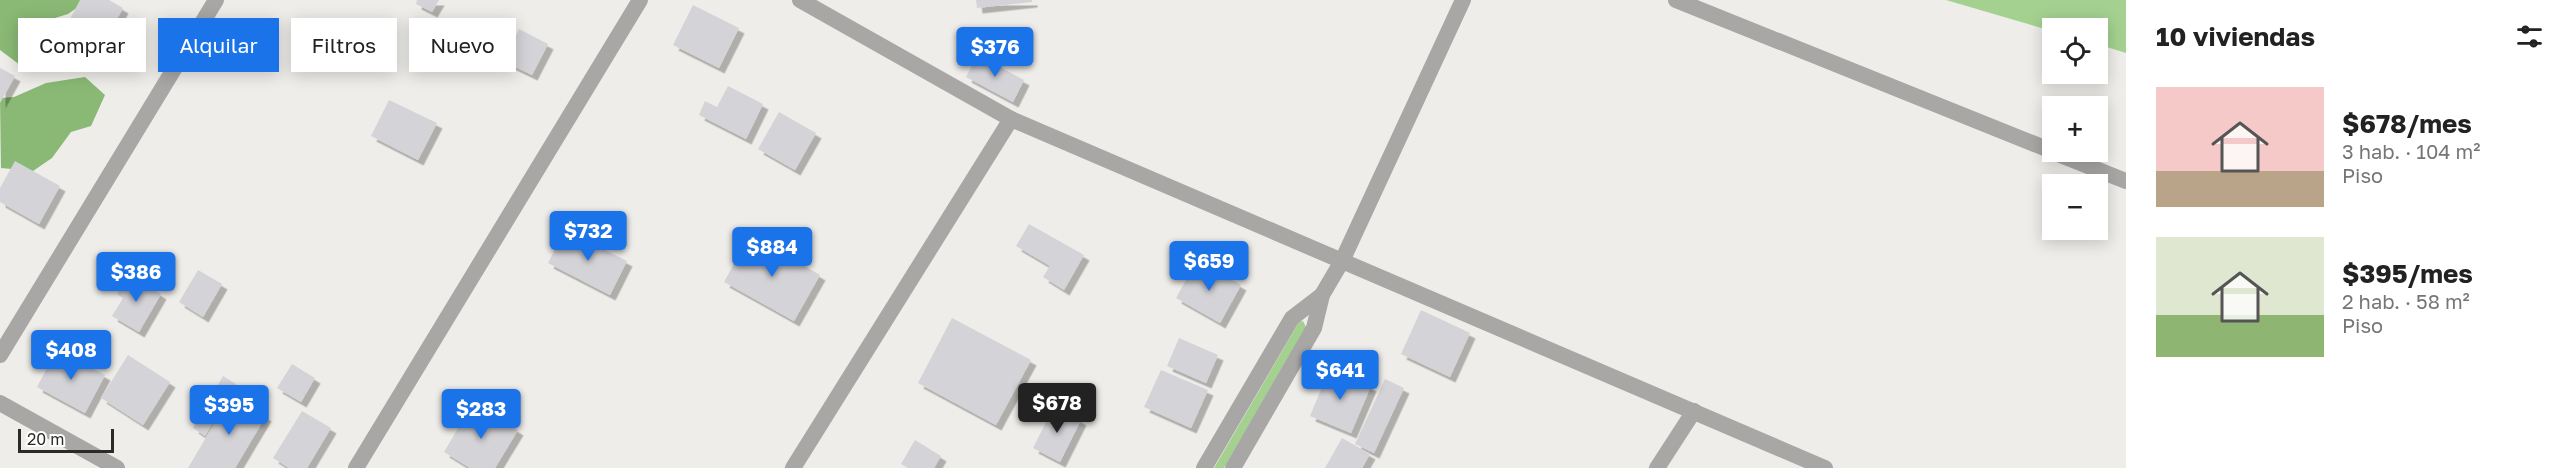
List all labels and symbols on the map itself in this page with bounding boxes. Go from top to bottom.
pin: $376 [959,27,1031,78]
pin: $732 [552,211,624,262]
pin: $884 [736,227,808,278]
pin: $659 [1173,241,1245,292]
pin: $386 [100,252,172,303]
pin: $408 [35,330,107,381]
pin: $641 [1304,350,1376,401]
pin: $678 [1021,383,1093,434]
pin: $395 [193,385,265,436]
pin: $283 [445,389,517,440]
scale bar [18,426,114,454]

